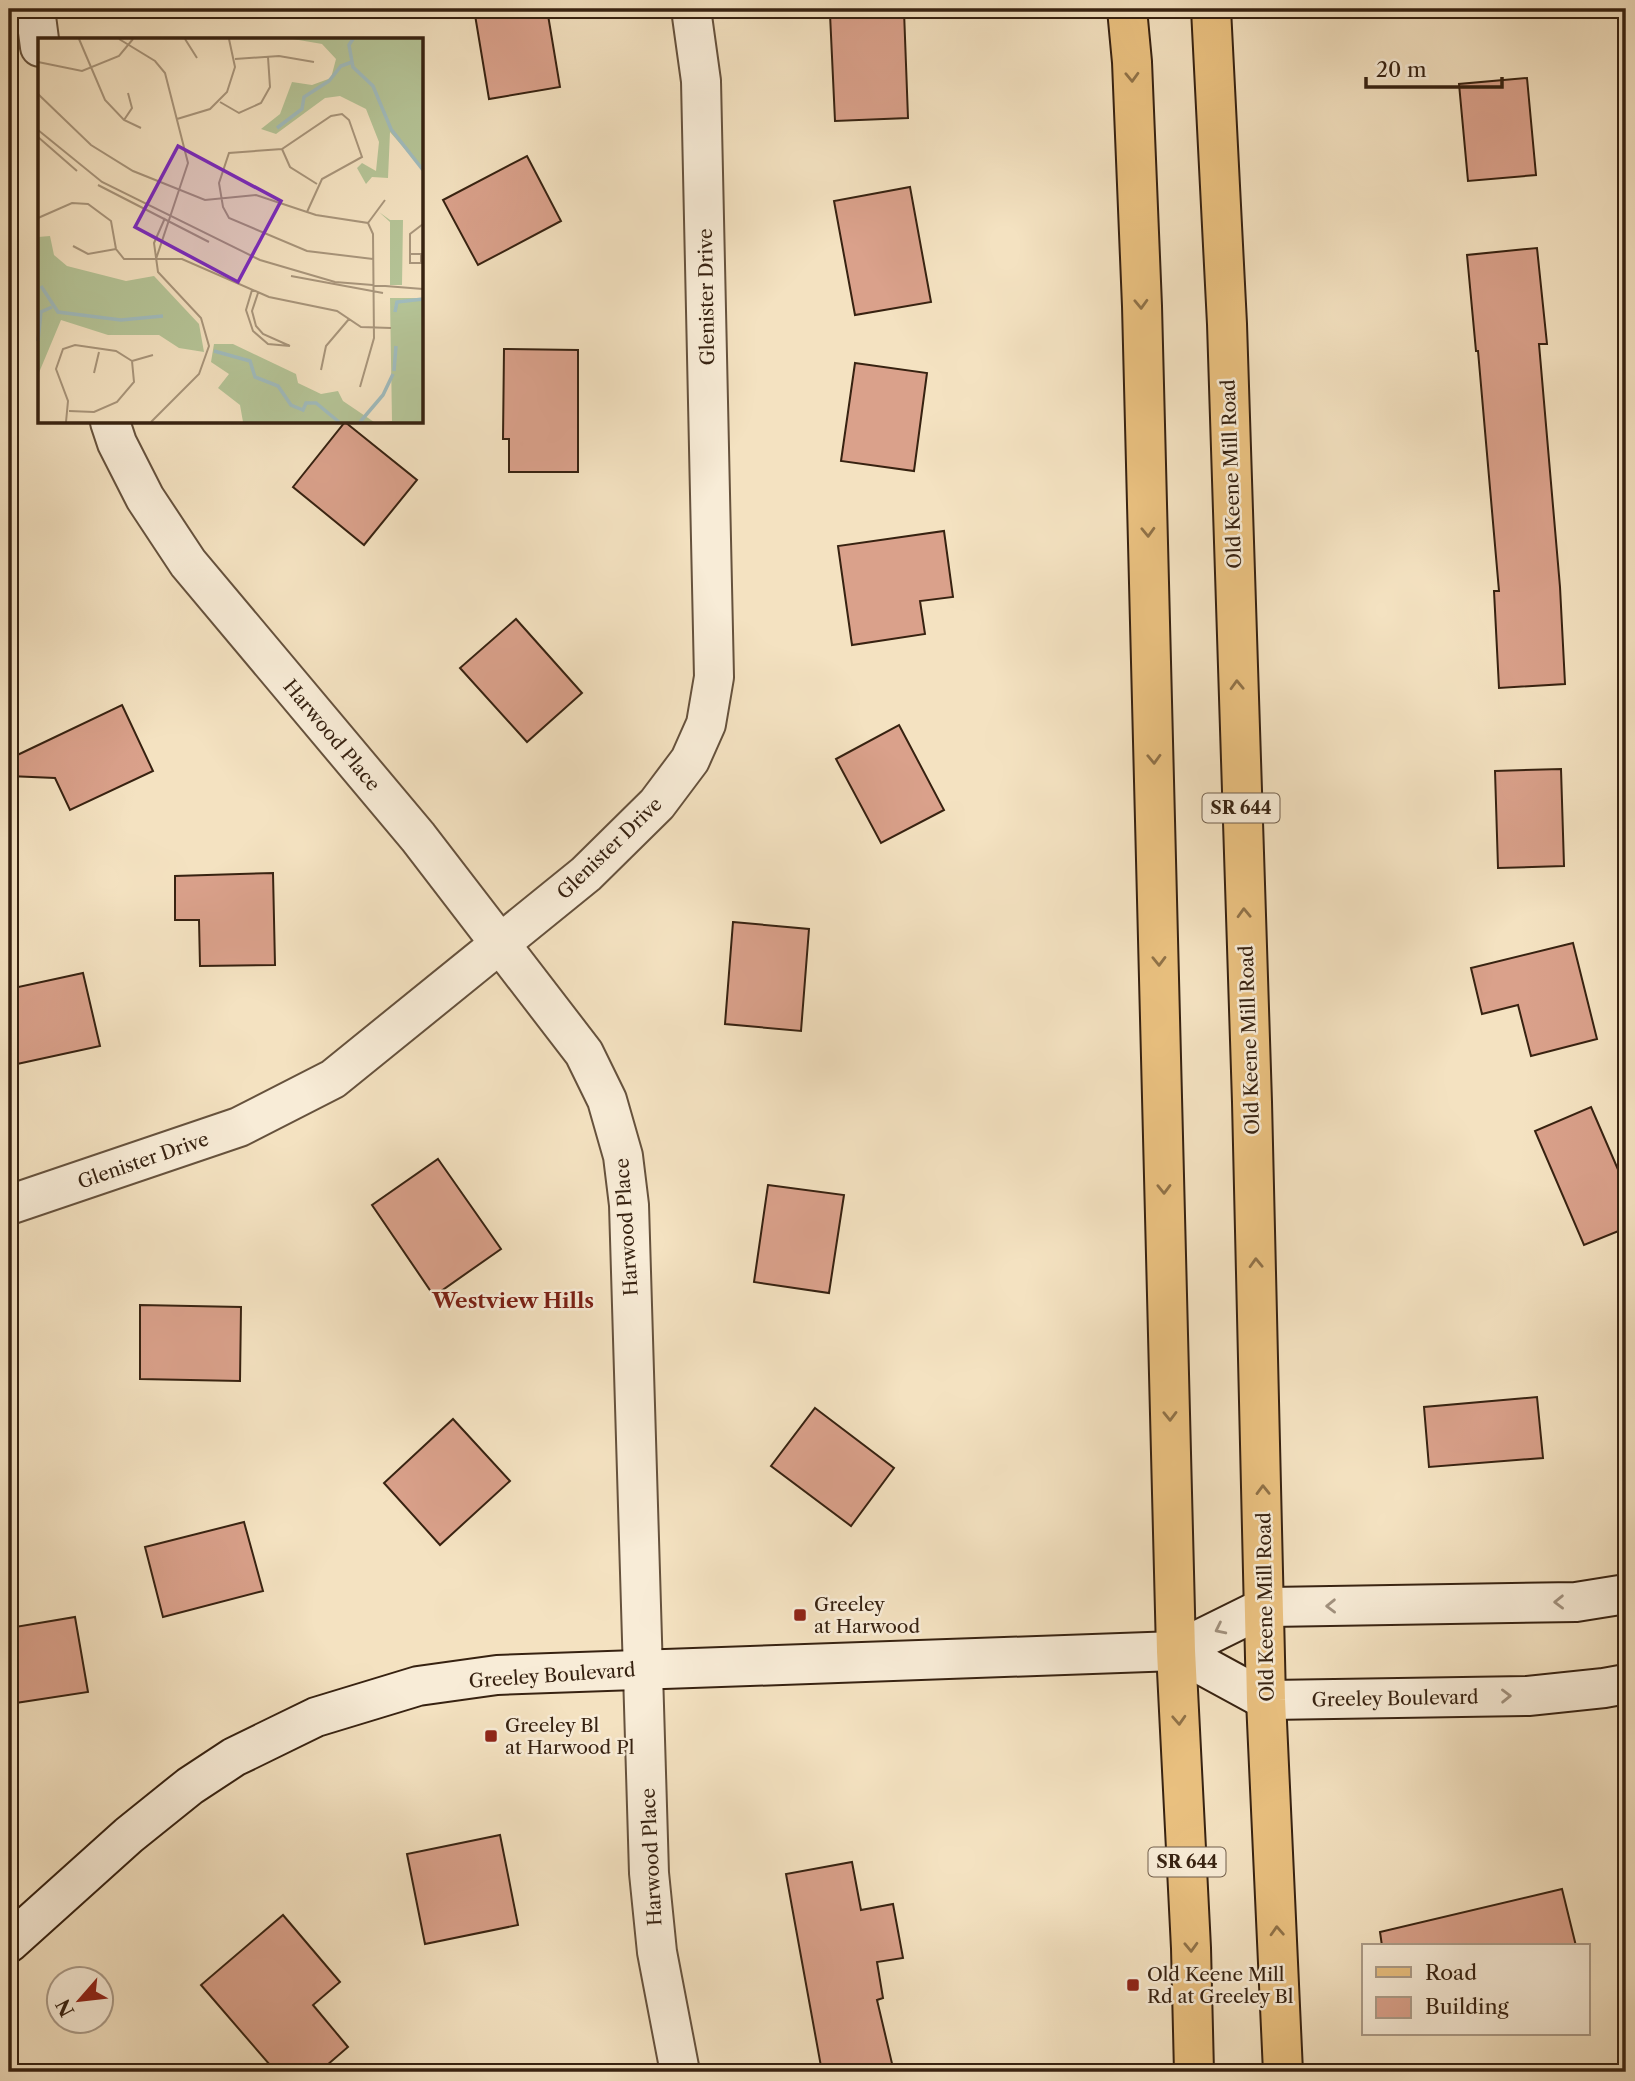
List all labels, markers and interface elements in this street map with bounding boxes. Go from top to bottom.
inset map [38,38,424,424]
scale bar [1366,46,1502,90]
text: 20 m [1376,57,1427,82]
one-way arrow [1125,72,1140,83]
street label: Glenister Drive [694,228,719,366]
one-way arrow [1134,299,1149,310]
street label: Old Keene Mill Road [1217,379,1246,569]
one-way arrow [1140,526,1155,537]
street label: Harwood Place [278,675,385,796]
one-way arrow [1230,680,1245,691]
one-way arrow [1146,754,1161,765]
street label: Glenister Drive [552,793,667,904]
road number: SR 644 [1202,794,1280,822]
one-way arrow [1237,907,1252,918]
street label: Old Keene Mill Road [1235,945,1264,1135]
one-way arrow [1151,957,1167,967]
street label: Glenister Drive [75,1127,212,1194]
street label: Harwood Place [610,1157,643,1297]
one-way arrow [1157,1184,1172,1195]
one-way arrow [1249,1257,1264,1268]
district label: Westview Hills [431,1288,594,1313]
one-way arrow [1162,1411,1178,1422]
one-way arrow [1255,1484,1270,1495]
street label: Old Keene Mill Road [1252,1512,1279,1702]
place label: Greeley at Harwood [814,1593,920,1638]
one-way arrow [1553,1594,1563,1610]
one-way arrow [1325,1598,1336,1614]
marker: Greeley at Harwood [792,1607,808,1623]
one-way arrow [1215,1621,1227,1635]
street label: Greeley Boulevard [468,1658,637,1693]
street label: Greeley Boulevard [1311,1686,1479,1711]
one-way arrow [1500,1689,1511,1704]
place label: Greeley Bl at Harwood Pl [505,1714,635,1759]
one-way arrow [1172,1714,1187,1725]
marker: Greeley Bl at Harwood Pl [483,1728,499,1744]
street label: Harwood Place [636,1787,667,1927]
road number: SR 644 [1148,1848,1226,1876]
one-way arrow [1269,1925,1284,1936]
one-way arrow [1184,1942,1199,1953]
legend [1362,1944,1590,2036]
text: Road [1425,1960,1477,1985]
place label: Old Keene Mill Rd at Greeley Bl [1147,1963,1294,2008]
north arrow [46,1966,116,2036]
marker: Old Keene Mill Rd at Greeley Bl [1125,1977,1141,1993]
text: Building [1425,1994,1510,2019]
text: N [51,1995,79,2020]

